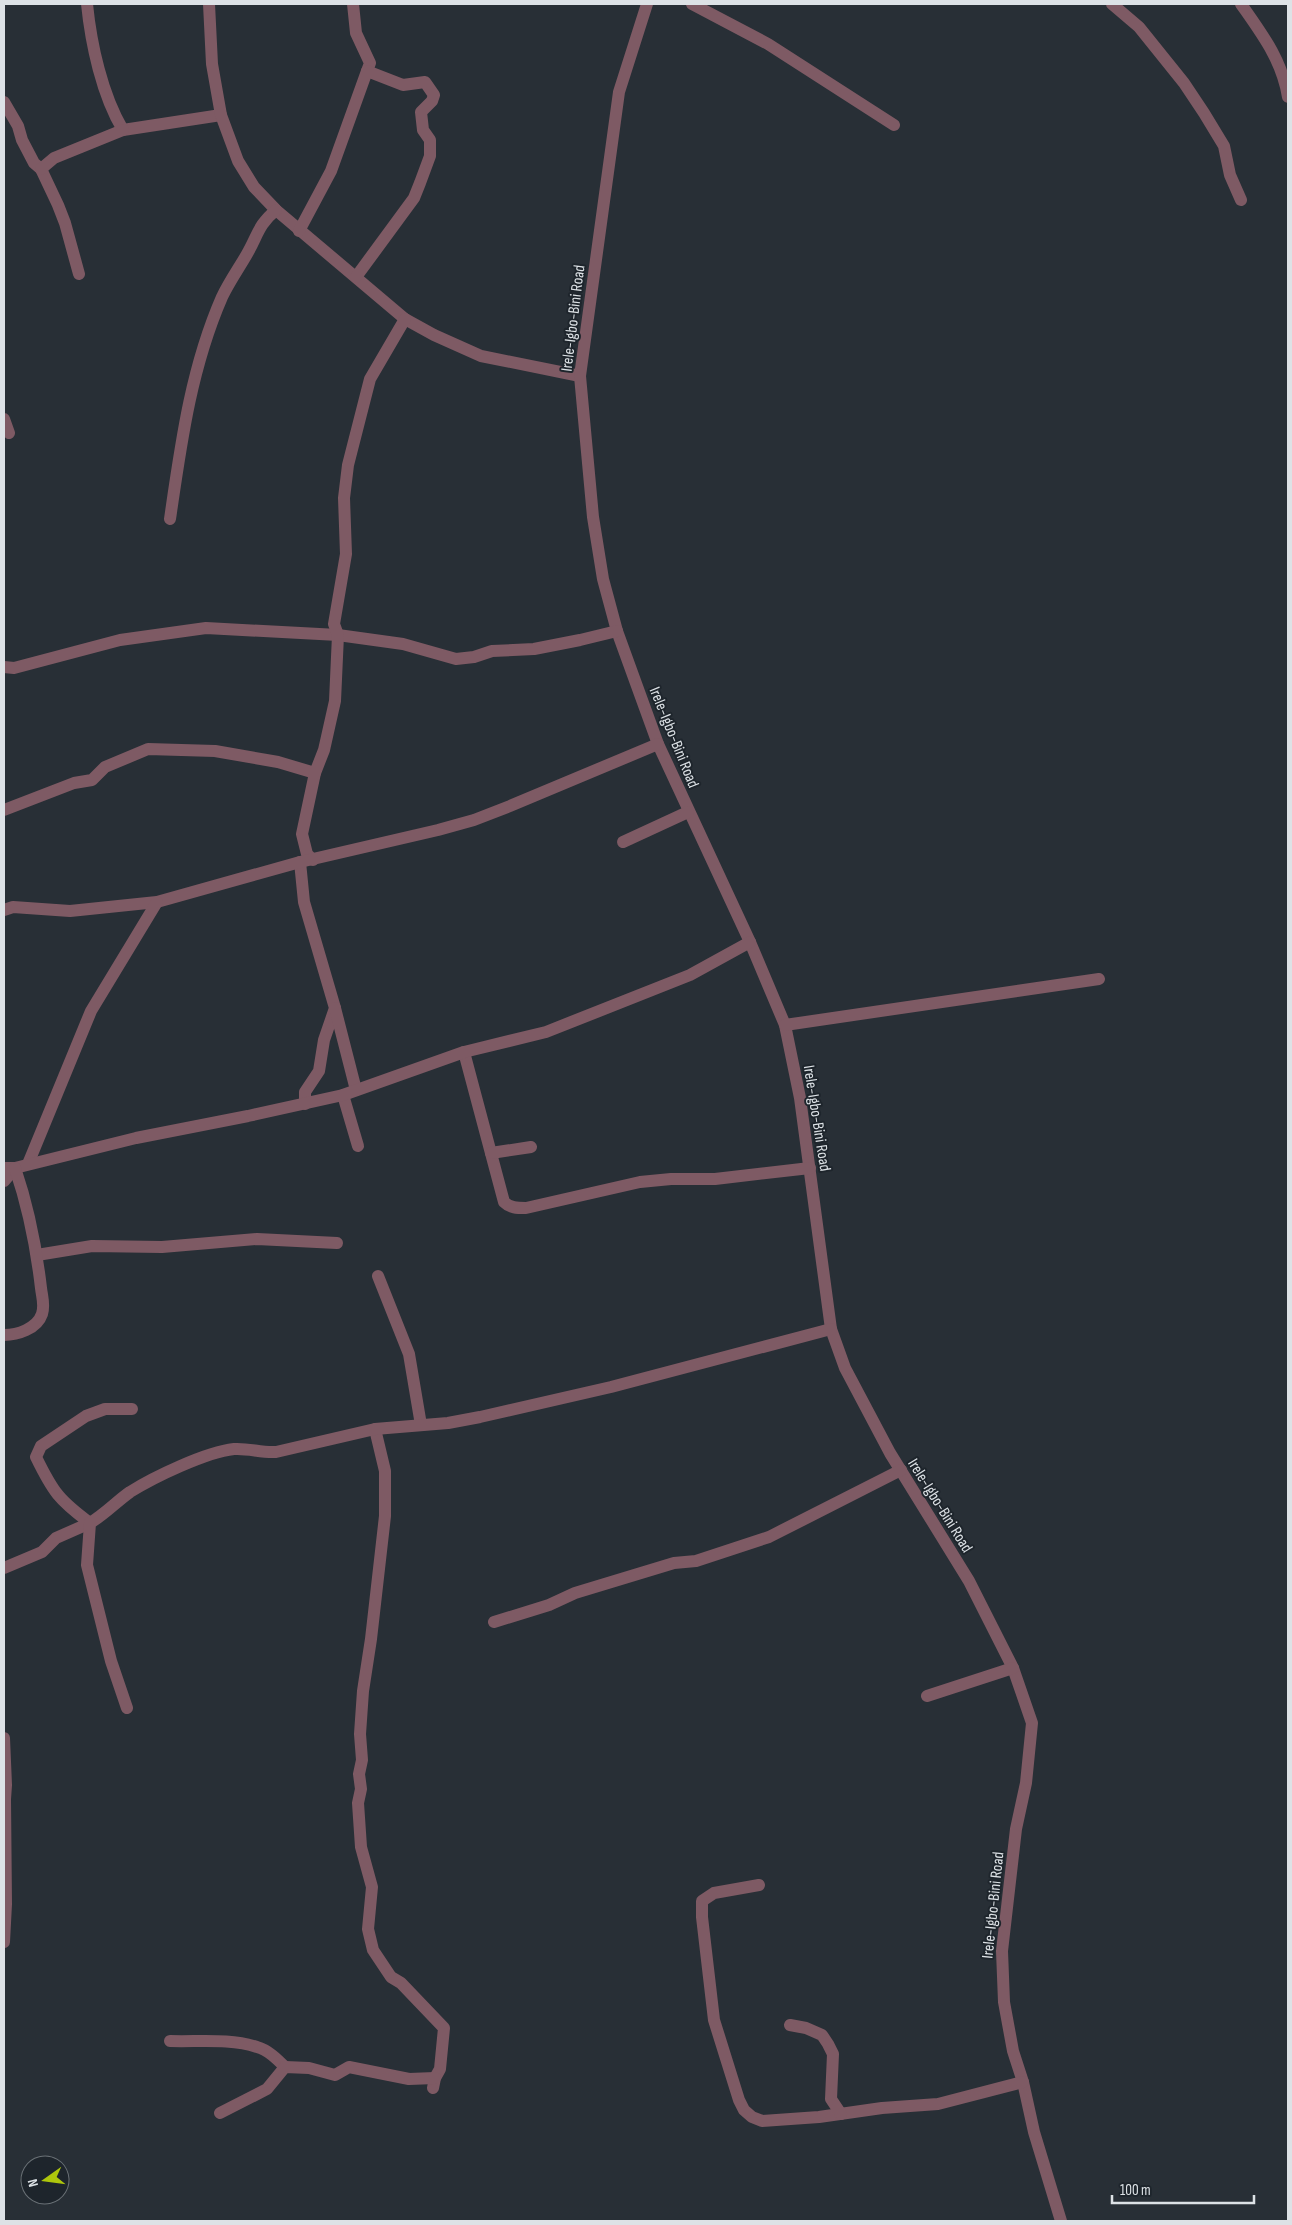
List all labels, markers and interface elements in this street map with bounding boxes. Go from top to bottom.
street label: Irele-Igbo-Bini Road [558,264,589,373]
street label: Irele-Igbo-Bini Road [645,684,702,791]
street label: Irele-Igbo-Bini Road [799,1064,834,1173]
street label: Irele-Igbo-Bini Road [903,1455,976,1556]
street label: Irele-Igbo-Bini Road [978,1851,1009,1959]
north arrow [20,2155,70,2205]
scale bar [1112,2172,1254,2204]
text: N [24,2177,42,2189]
text: 100 m [1120,2181,1151,2200]

